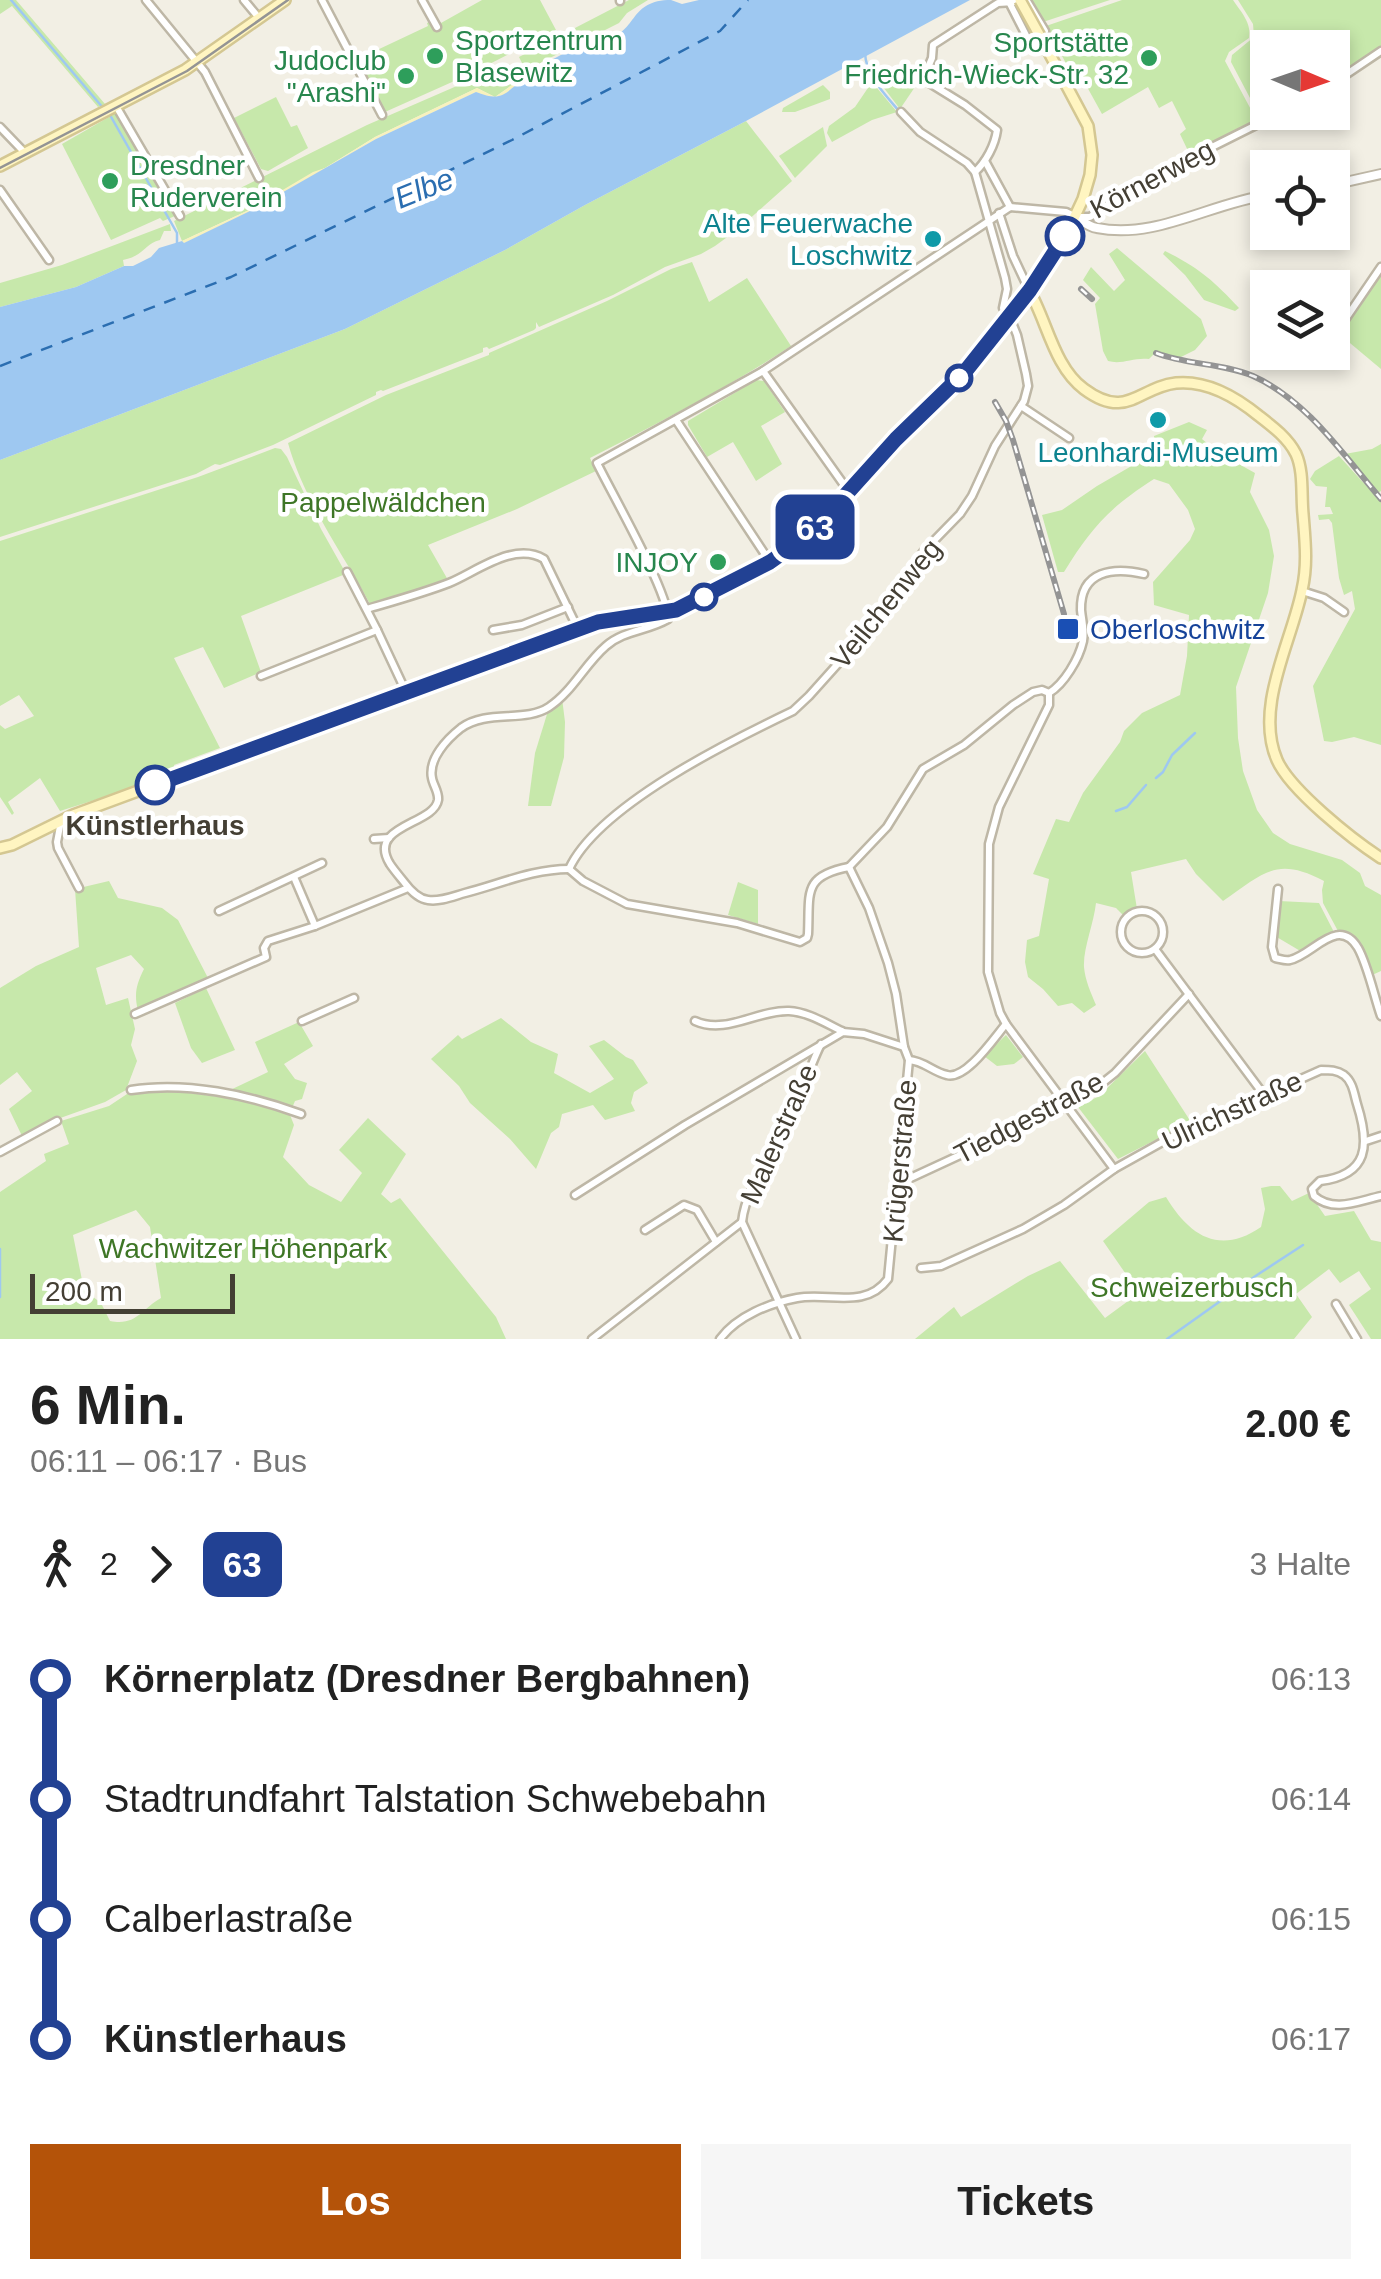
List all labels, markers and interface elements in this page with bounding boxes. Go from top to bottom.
place label: Sportzentrum Blasewitz [455,25,623,88]
place label: Sportstätte Friedrich-Wieck-Str. 32 [844,27,1129,90]
north arrow [1250,30,1350,130]
map controls [1250,30,1350,370]
place label: Judoclub "Arashi" [274,45,386,108]
marker: Sportzentrum Blasewitz [424,45,446,67]
marker: Sportstätte Friedrich-Wieck-Str. 32 [1138,47,1160,69]
marker: Judoclub "Arashi" [395,65,417,87]
street label: Körnerweg [1085,134,1219,224]
place label: Dresdner Ruderverein [130,150,283,213]
button: locate [1250,150,1350,250]
water label: Elbe [390,161,458,215]
marker: Dresdner Ruderverein [99,170,121,192]
place label: Alte Feuerwache Loschwitz [703,208,913,271]
unlabelled marker [1046,217,1084,255]
marker: Alte Feuerwache Loschwitz [922,228,944,250]
button: layers [1250,270,1350,370]
unlabelled marker [946,365,972,391]
marker: Leonhardi-Museum [1147,409,1169,431]
place label: Leonhardi-Museum [1037,437,1279,468]
park label: Pappelwäldchen [280,487,486,518]
line badge: 63 [770,494,860,560]
text: 63 [796,508,834,547]
street label: Veilchenweg [824,533,948,675]
place label: INJOY [616,547,698,578]
marker: INJOY [707,551,729,573]
unlabelled marker [691,584,717,610]
place label: Oberloschwitz [1090,614,1266,645]
marker: Oberloschwitz [1055,616,1081,642]
marker: Künstlerhaus [136,766,174,804]
place label: Künstlerhaus [66,810,244,841]
street label: Malerstraße [734,1059,824,1209]
street label: Ulrichstraße [1157,1065,1307,1157]
street label: Tiedgestraße [949,1066,1109,1170]
street label: Krügerstraße [877,1078,923,1244]
park label: Wachwitzer Höhenpark [99,1233,388,1264]
scale bar [30,1269,235,1314]
park label: Schweizerbusch [1090,1272,1294,1303]
text: 200 m [45,1276,123,1307]
text: 6 Min. [30,1374,186,1436]
text: 2.00 € [1245,1403,1351,1445]
text: 06:11 – 06:17 · Bus [30,1443,307,1479]
icon: walk [30,1537,85,1592]
icon: forward [133,1537,188,1592]
text: 63 [223,1545,262,1584]
text: 2 [100,1546,118,1582]
text: 3 Halte [1250,1546,1351,1582]
text: Körnerplatz (Dresdner Bergbahnen) [104,1658,750,1700]
text: 06:13 [1271,1661,1351,1697]
text: Stadtrundfahrt Talstation Schwebebahn [104,1778,767,1820]
text: 06:14 [1271,1781,1351,1817]
text: Calberlastraße [104,1898,353,1940]
text: 06:15 [1271,1901,1351,1937]
text: Künstlerhaus [104,2018,347,2060]
text: 06:17 [1271,2021,1351,2057]
button: Los [30,2144,681,2259]
button: Tickets [701,2144,1351,2259]

